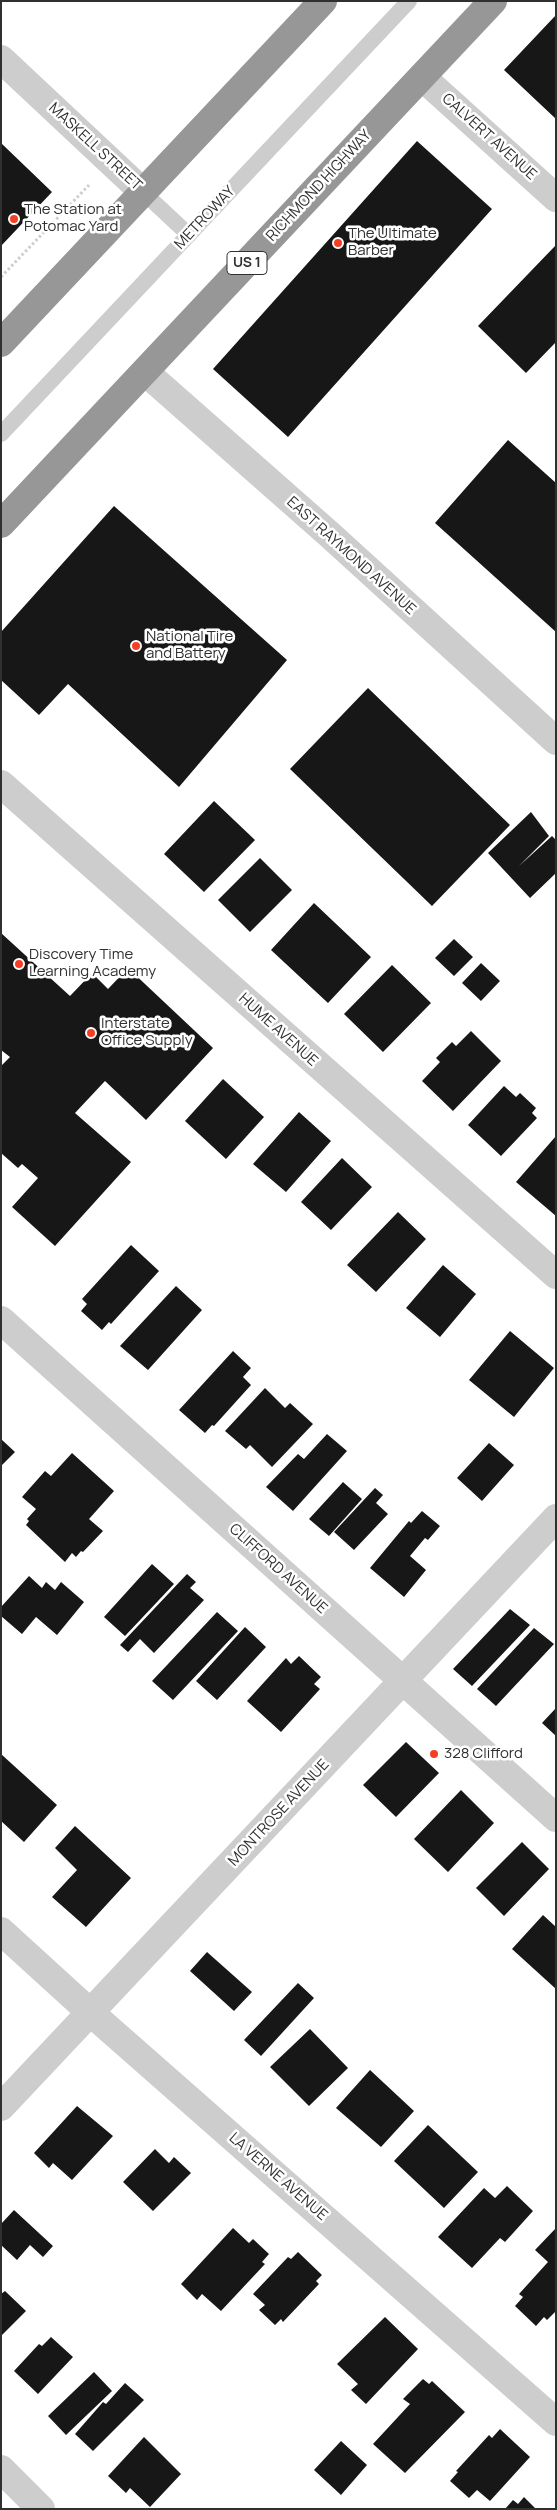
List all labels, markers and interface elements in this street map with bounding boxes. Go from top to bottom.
street label: CALVERT AVENUE [438,90,540,184]
street label: MASKELL STREET [45,99,145,195]
street label: RICHMOND HIGHWAY [263,127,375,245]
street label: METROWAY [171,183,239,253]
place label: The Station at Potomac Yard [24,201,122,236]
marker: The Station at Potomac Yard [8,213,20,225]
place label: The Ultimate Barber [348,225,437,260]
marker: The Ultimate Barber [332,237,344,249]
road number: US 1 [227,252,267,274]
street label: EAST RAYMOND AVENUE [283,493,419,619]
place label: National Tire and Battery [146,628,233,663]
marker: National Tire and Battery [130,640,142,652]
place label: Discovery Time Learning Academy [29,946,156,981]
marker: Discovery Time Learning Academy [13,958,25,970]
street label: HUME AVENUE [235,990,321,1070]
place label: Interstate Office Supply [101,1015,193,1050]
marker: Interstate Office Supply [85,1027,97,1039]
street label: CLIFFORD AVENUE [225,1520,331,1618]
place label: 328 Clifford [444,1745,523,1763]
marker: 328 Clifford [428,1748,440,1760]
street label: MONTROSE AVENUE [225,1756,333,1870]
street label: LA VERNE AVENUE [225,2129,331,2225]

